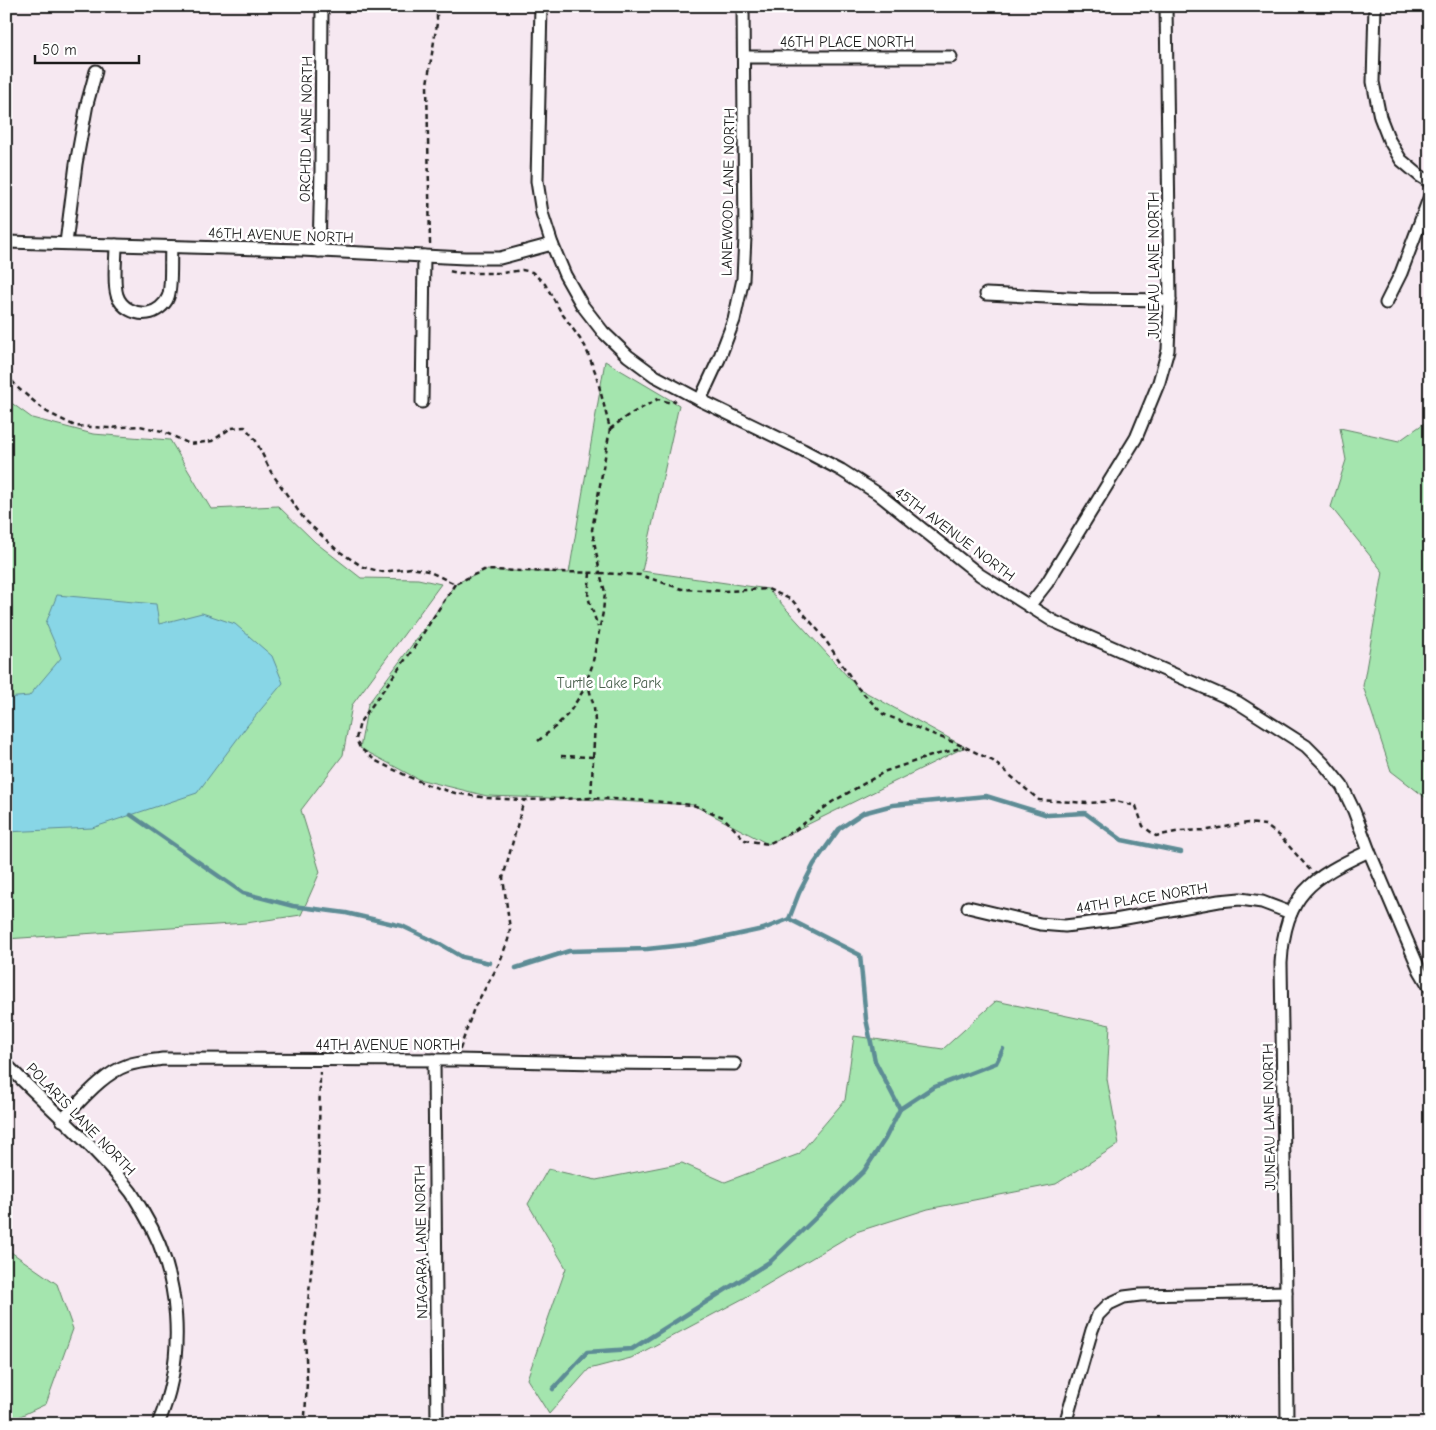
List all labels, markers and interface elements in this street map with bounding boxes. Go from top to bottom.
scale bar [35,32,139,64]
street label: 46TH PLACE NORTH [780,33,914,51]
text: 50 m [42,41,77,59]
street label: ORCHID LANE NORTH [296,56,316,202]
street label: LANEWOOD LANE NORTH [718,108,738,276]
street label: JUNEAU LANE NORTH [1145,191,1163,339]
street label: 46TH AVENUE NORTH [208,223,354,247]
street label: 45TH AVENUE NORTH [891,483,1019,585]
park label: Turtle Lake Park [557,674,662,692]
street label: 44TH PLACE NORTH [1075,879,1209,917]
street label: 44TH AVENUE NORTH [316,1036,460,1054]
street label: JUNEAU LANE NORTH [1259,1043,1279,1191]
street label: POLARIS LANE NORTH [23,1059,139,1179]
street label: NIAGARA LANE NORTH [411,1165,431,1319]

